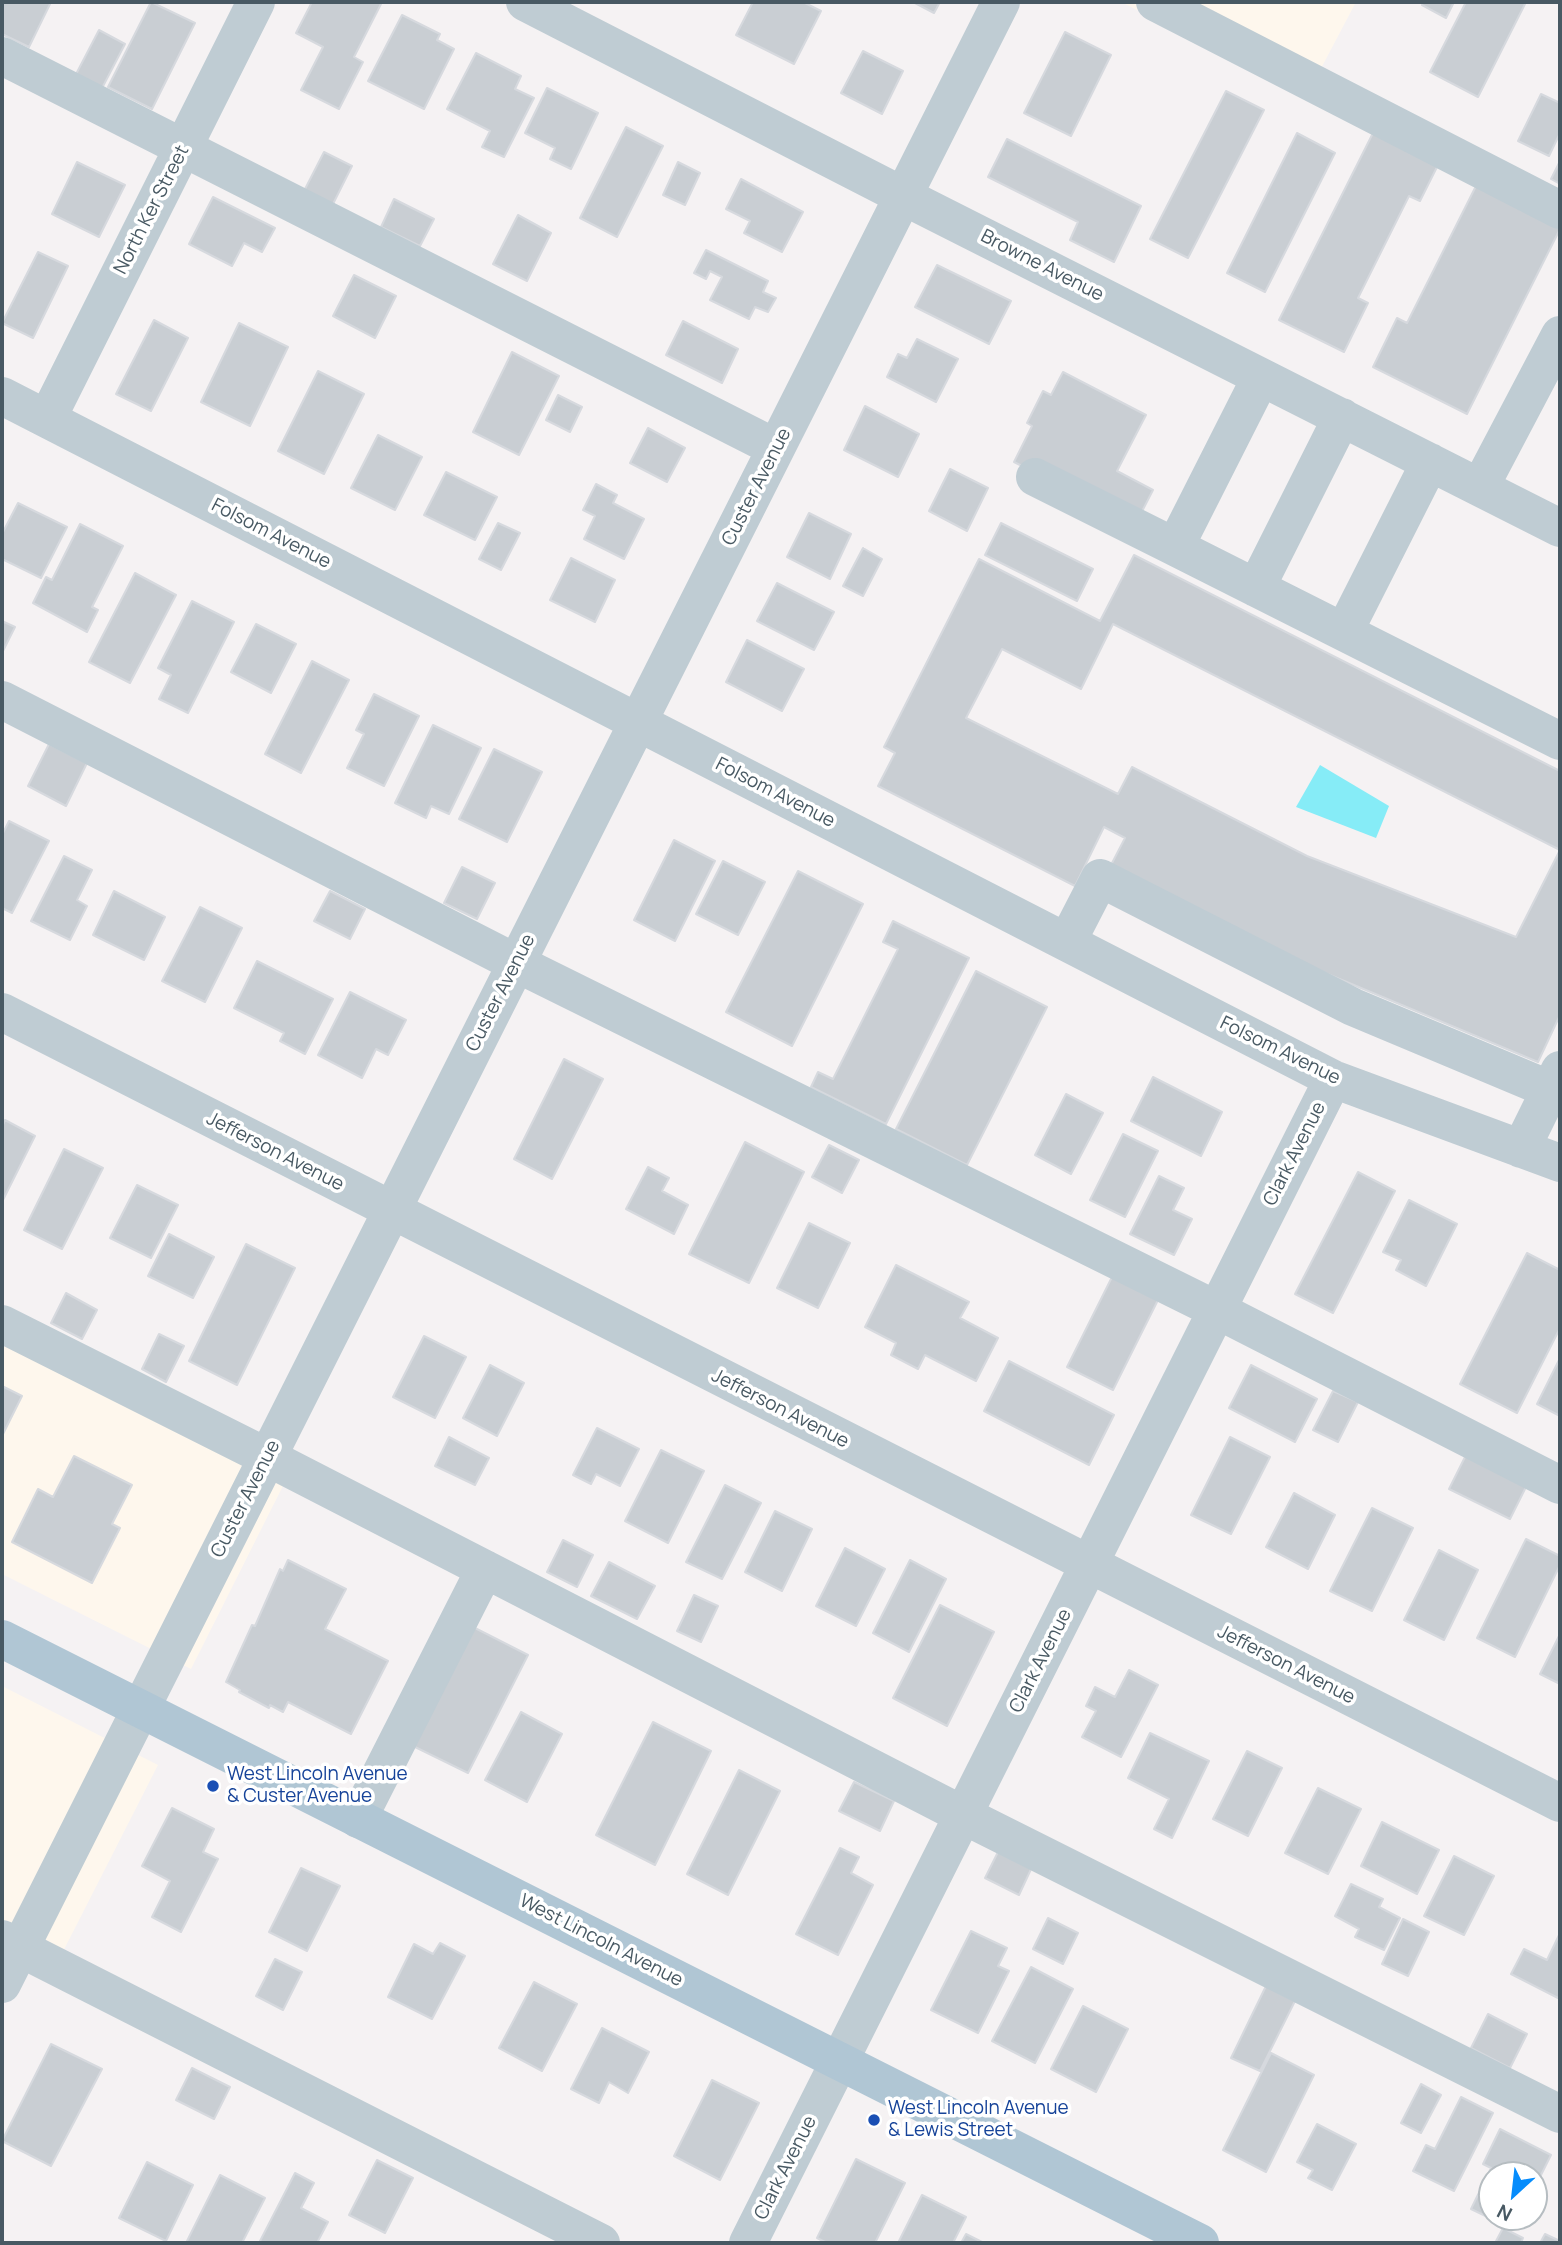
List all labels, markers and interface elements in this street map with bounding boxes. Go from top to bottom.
street label: North Ker Street [110,142,194,278]
street label: Browne Avenue [977,225,1107,307]
street label: Custer Avenue [718,424,796,550]
street label: Folsom Avenue [207,494,335,574]
street label: Folsom Avenue [711,753,839,833]
street label: Custer Avenue [462,930,540,1056]
street label: Folsom Avenue [1216,1012,1344,1090]
street label: Clark Avenue [1259,1098,1331,1210]
street label: Jefferson Avenue [203,1108,347,1196]
street label: Jefferson Avenue [708,1365,852,1453]
street label: Custer Avenue [207,1436,285,1562]
street label: Clark Avenue [1005,1605,1077,1717]
street label: Jefferson Avenue [1214,1621,1358,1709]
place label: West Lincoln Avenue & Custer Avenue [227,1764,408,1808]
marker: West Lincoln Avenue & Custer Avenue [205,1778,221,1794]
street label: West Lincoln Avenue [515,1890,687,1992]
place label: West Lincoln Avenue & Lewis Street [888,2098,1069,2142]
street label: Clark Avenue [750,2112,822,2224]
marker: West Lincoln Avenue & Lewis Street [866,2112,882,2128]
north arrow [1478,2161,1548,2231]
text: N [1492,2198,1516,2228]

